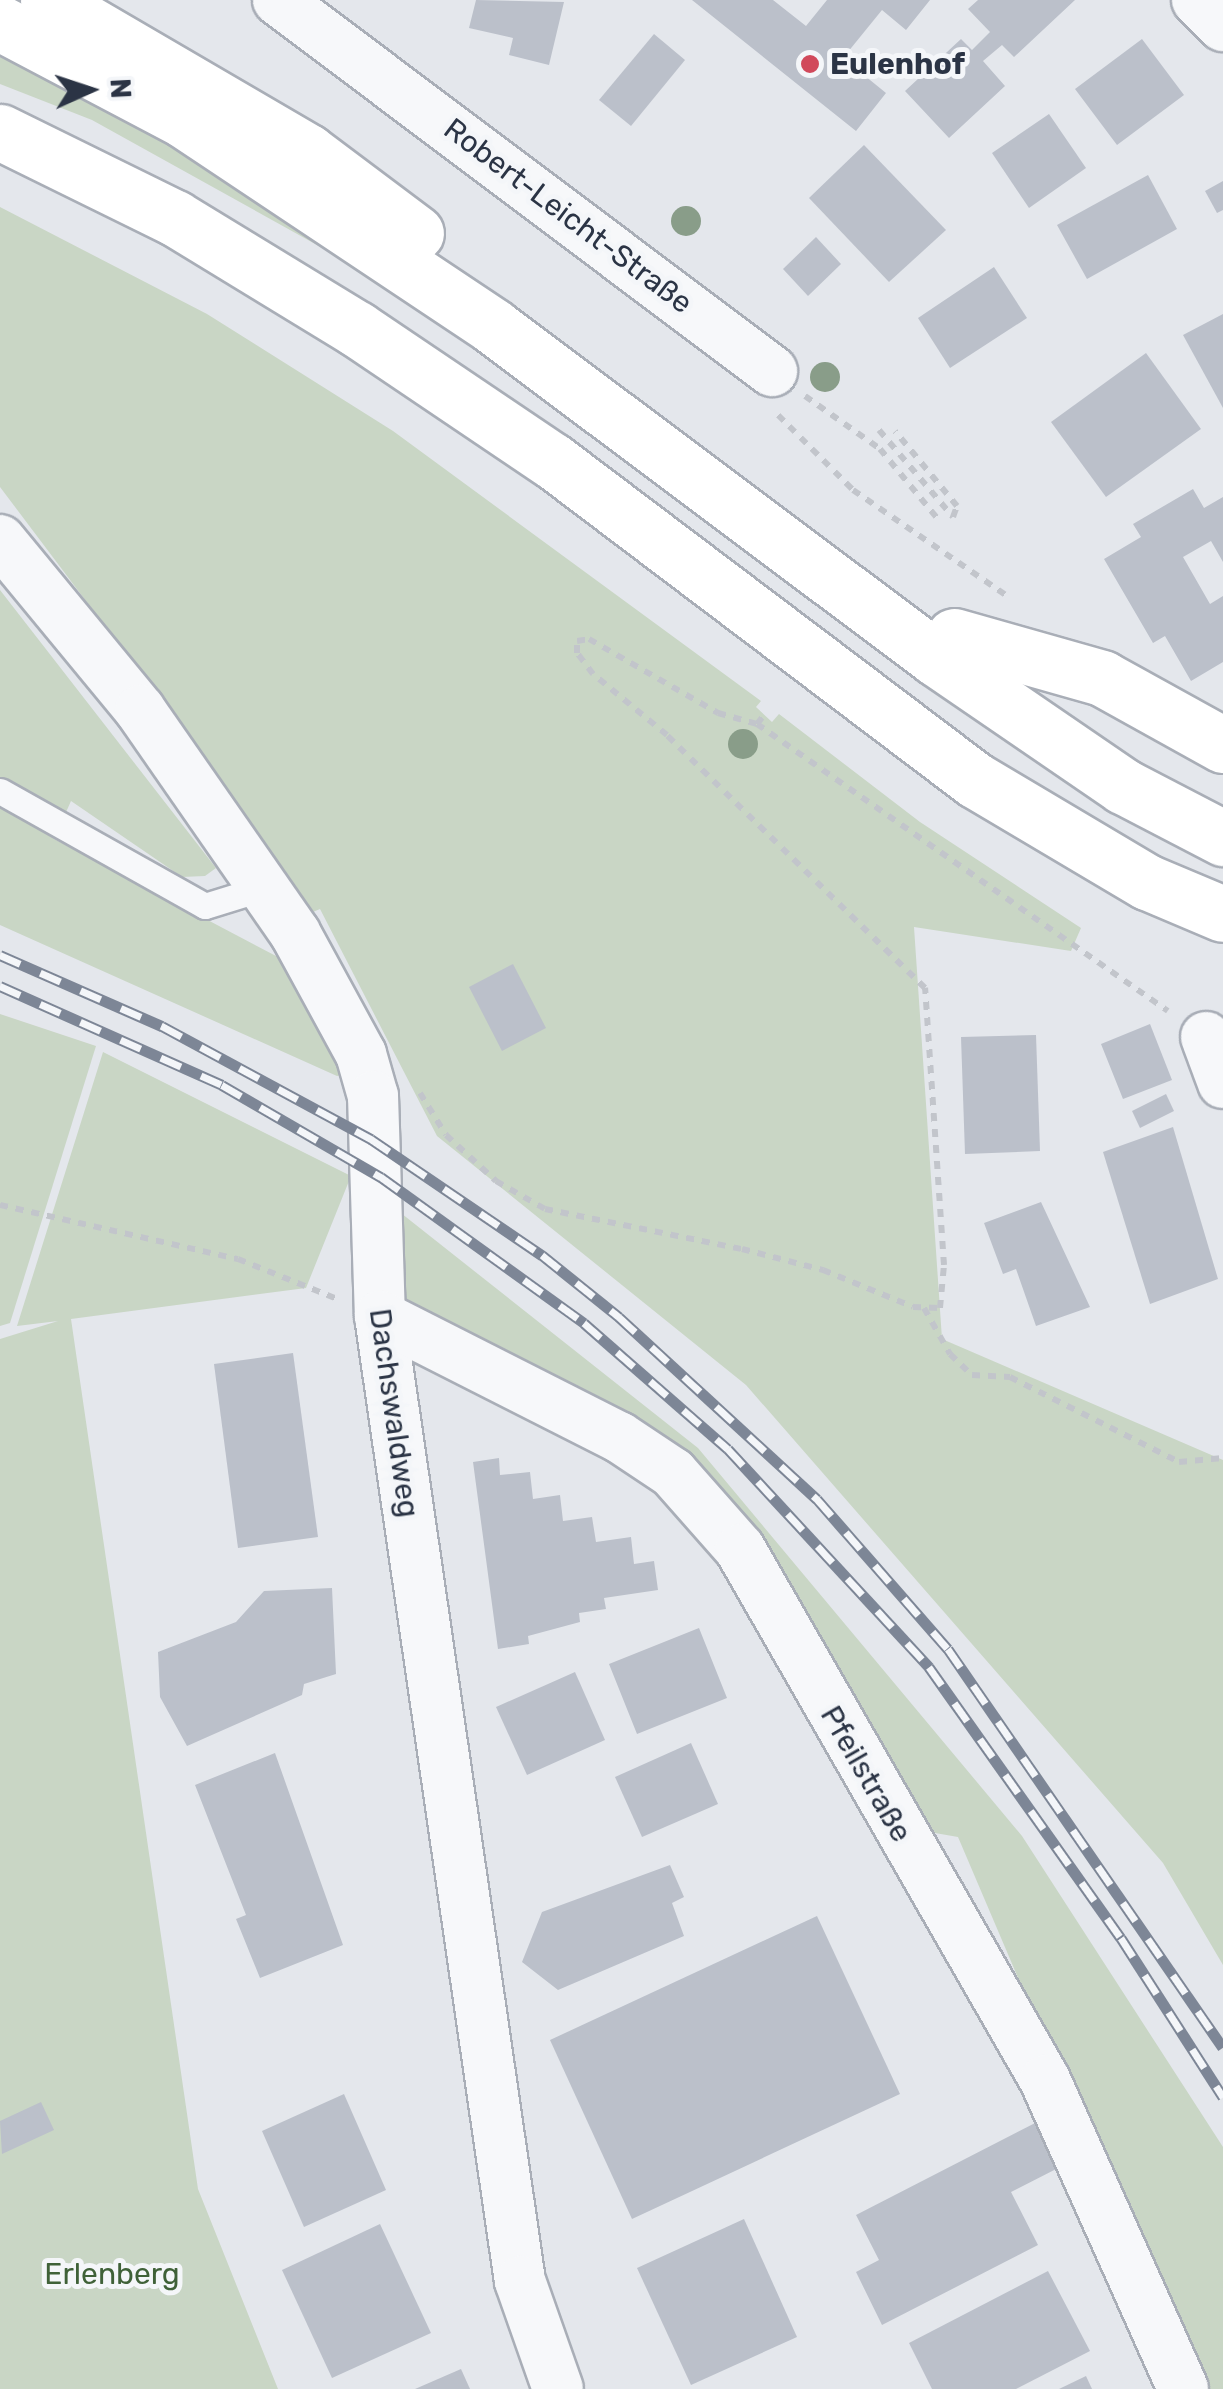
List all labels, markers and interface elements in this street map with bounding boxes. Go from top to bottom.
north arrow [40,40,140,140]
place label: Eulenhof [830,46,965,82]
marker: Eulenhof [799,53,821,75]
text: N [103,77,137,99]
street label: Robert-Leicht-Straße [437,111,699,321]
street label: Dachswaldweg [362,1306,426,1520]
street label: Pfeilstraße [813,1700,919,1848]
park label: Erlenberg [44,2256,180,2292]

